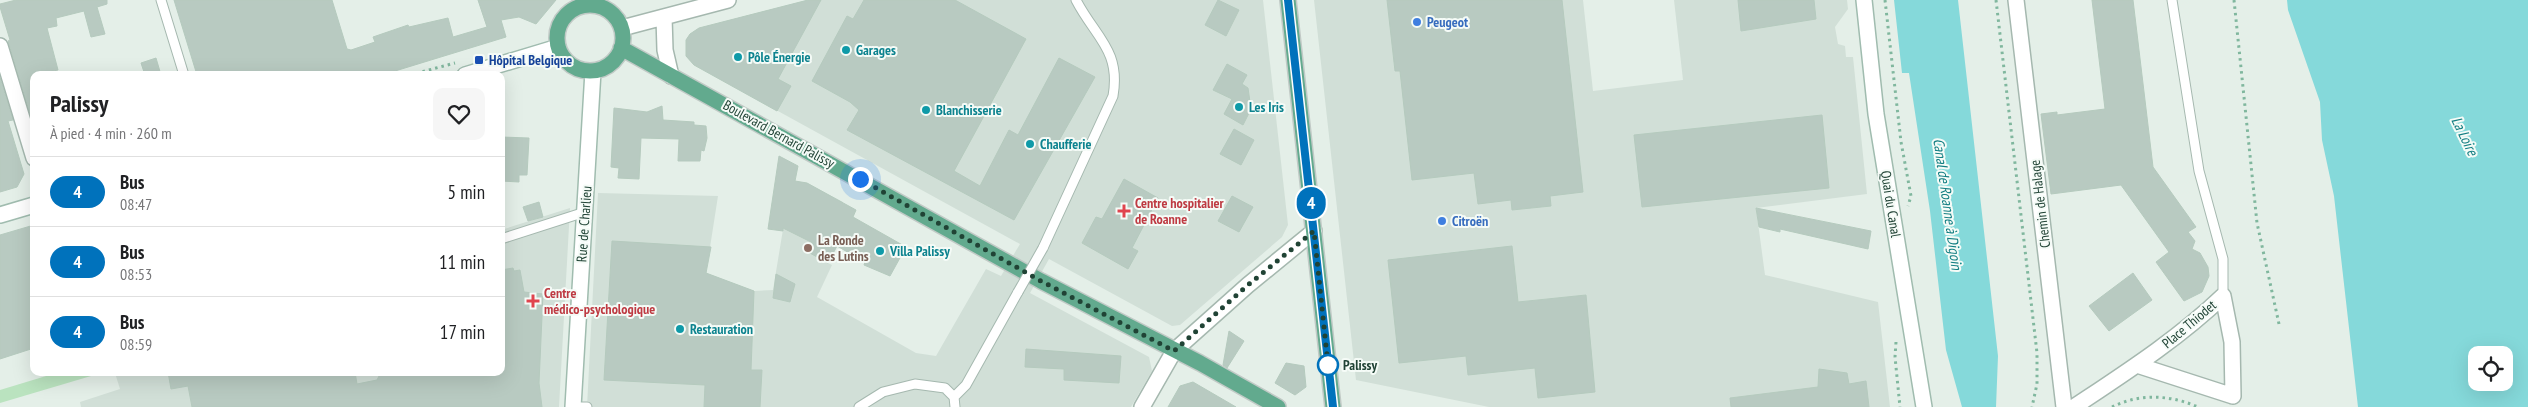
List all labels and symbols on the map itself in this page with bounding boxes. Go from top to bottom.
place label: Peugeot [1427,13,1468,31]
marker: Peugeot [1411,16,1423,28]
place label: Garages [856,41,896,59]
marker: Garages [840,44,852,56]
place label: Pôle Énergie [748,48,811,66]
place label: Hôpital Belgique [489,51,572,69]
marker: Pôle Énergie [732,51,744,63]
marker: Hôpital Belgique [473,54,485,66]
street label: Boulevard Bernard Palissy [720,96,839,172]
place label: Les Iris [1249,98,1284,116]
place label: Blanchisserie [936,101,1002,119]
marker: Les Iris [1233,101,1245,113]
marker: Blanchisserie [920,104,932,116]
water label: La Loire [2448,113,2483,159]
place label: Chaufferie [1040,135,1091,153]
water label: Canal de Roanne à Digoin [1929,137,1967,272]
marker: Chaufferie [1024,138,1036,150]
street label: Chemin de Halage [2026,159,2054,249]
your location [848,167,873,192]
street label: Quai du Canal [1877,169,1905,239]
street label: Rue de Charlieu [572,185,596,263]
line badge: 4 [1295,187,1327,219]
place label: Centre hospitalier de Roanne [1135,194,1225,228]
marker: Centre hospitalier de Roanne [1117,204,1131,218]
place label: Citroën [1452,212,1488,230]
marker: Citroën [1436,215,1448,227]
place label: La Ronde des Lutins [818,231,869,265]
marker: La Ronde des Lutins [802,242,814,254]
place label: Villa Palissy [889,242,950,260]
marker: Villa Palissy [874,245,886,257]
place label: Centre médico-psychologique [544,284,655,318]
marker: Centre médico-psychologique [526,294,540,308]
street label: Place Thiodet [2158,296,2220,352]
place label: Restauration [690,320,753,338]
marker: Restauration [674,323,686,335]
marker: Palissy [1317,354,1339,376]
place label: Palissy [1343,356,1377,374]

